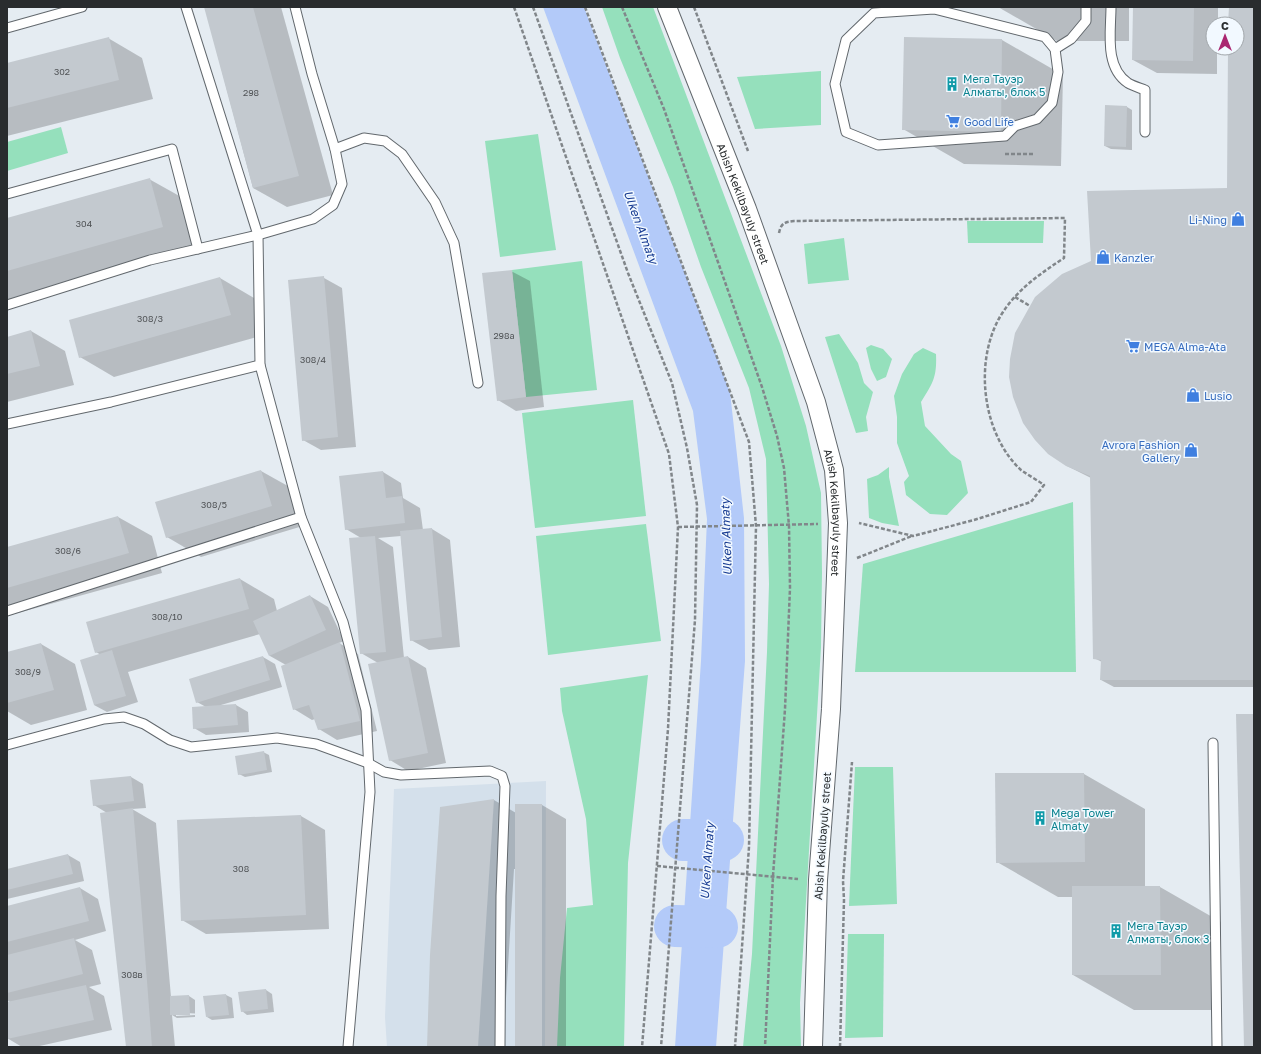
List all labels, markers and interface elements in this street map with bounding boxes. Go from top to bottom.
north arrow [1205,16,1245,56]
text: С [1221,19,1229,32]
house number: 302 [54,66,70,77]
place label: Мега Тауэр Алматы, блок 5 [963,72,1045,98]
building icon: Мега Тауэр Алматы, блок 5 [944,76,960,92]
house number: 298 [243,87,259,98]
supermarket icon: Good Life [945,113,961,129]
place label: Good Life [964,115,1014,128]
street label: Abish Kekilbayuly street [715,141,773,266]
water label: Ulken Almaty [621,188,662,268]
shop icon: Li-Ning [1230,211,1246,227]
place label: Li-Ning [1189,213,1227,226]
house number: 304 [76,218,93,229]
shop icon: Kanzler [1095,249,1111,265]
place label: Kanzler [1114,251,1155,264]
house number: 308/3 [137,313,163,324]
house number: 298а [493,330,515,341]
supermarket icon: MEGA Alma-Ata [1125,338,1141,354]
place label: MEGA Alma-Ata [1144,340,1226,353]
house number: 308/4 [300,354,327,365]
shop icon: Lusio [1185,387,1201,403]
place label: Lusio [1204,389,1232,402]
place label: Avrora Fashion Gallery [1102,438,1180,464]
shop icon: Avrora Fashion Gallery [1183,442,1199,458]
street label: Abish Kekilbayuly street [822,447,845,577]
water label: Ulken Almaty [717,496,735,576]
house number: 308/5 [201,499,227,510]
house number: 308/6 [55,545,81,556]
house number: 308/10 [152,611,183,622]
house number: 308/9 [15,666,41,677]
street label: Abish Kekilbayuly street [811,772,833,900]
place label: Mega Tower Almaty [1051,806,1115,832]
building icon: Mega Tower Almaty [1032,810,1048,826]
water label: Ulken Almaty [697,820,717,900]
house number: 308 [233,863,249,874]
place label: Мега Тауэр Алматы, блок 3 [1127,919,1210,945]
building icon: Мега Тауэр Алматы, блок 3 [1108,923,1124,939]
house number: 308в [121,969,143,980]

